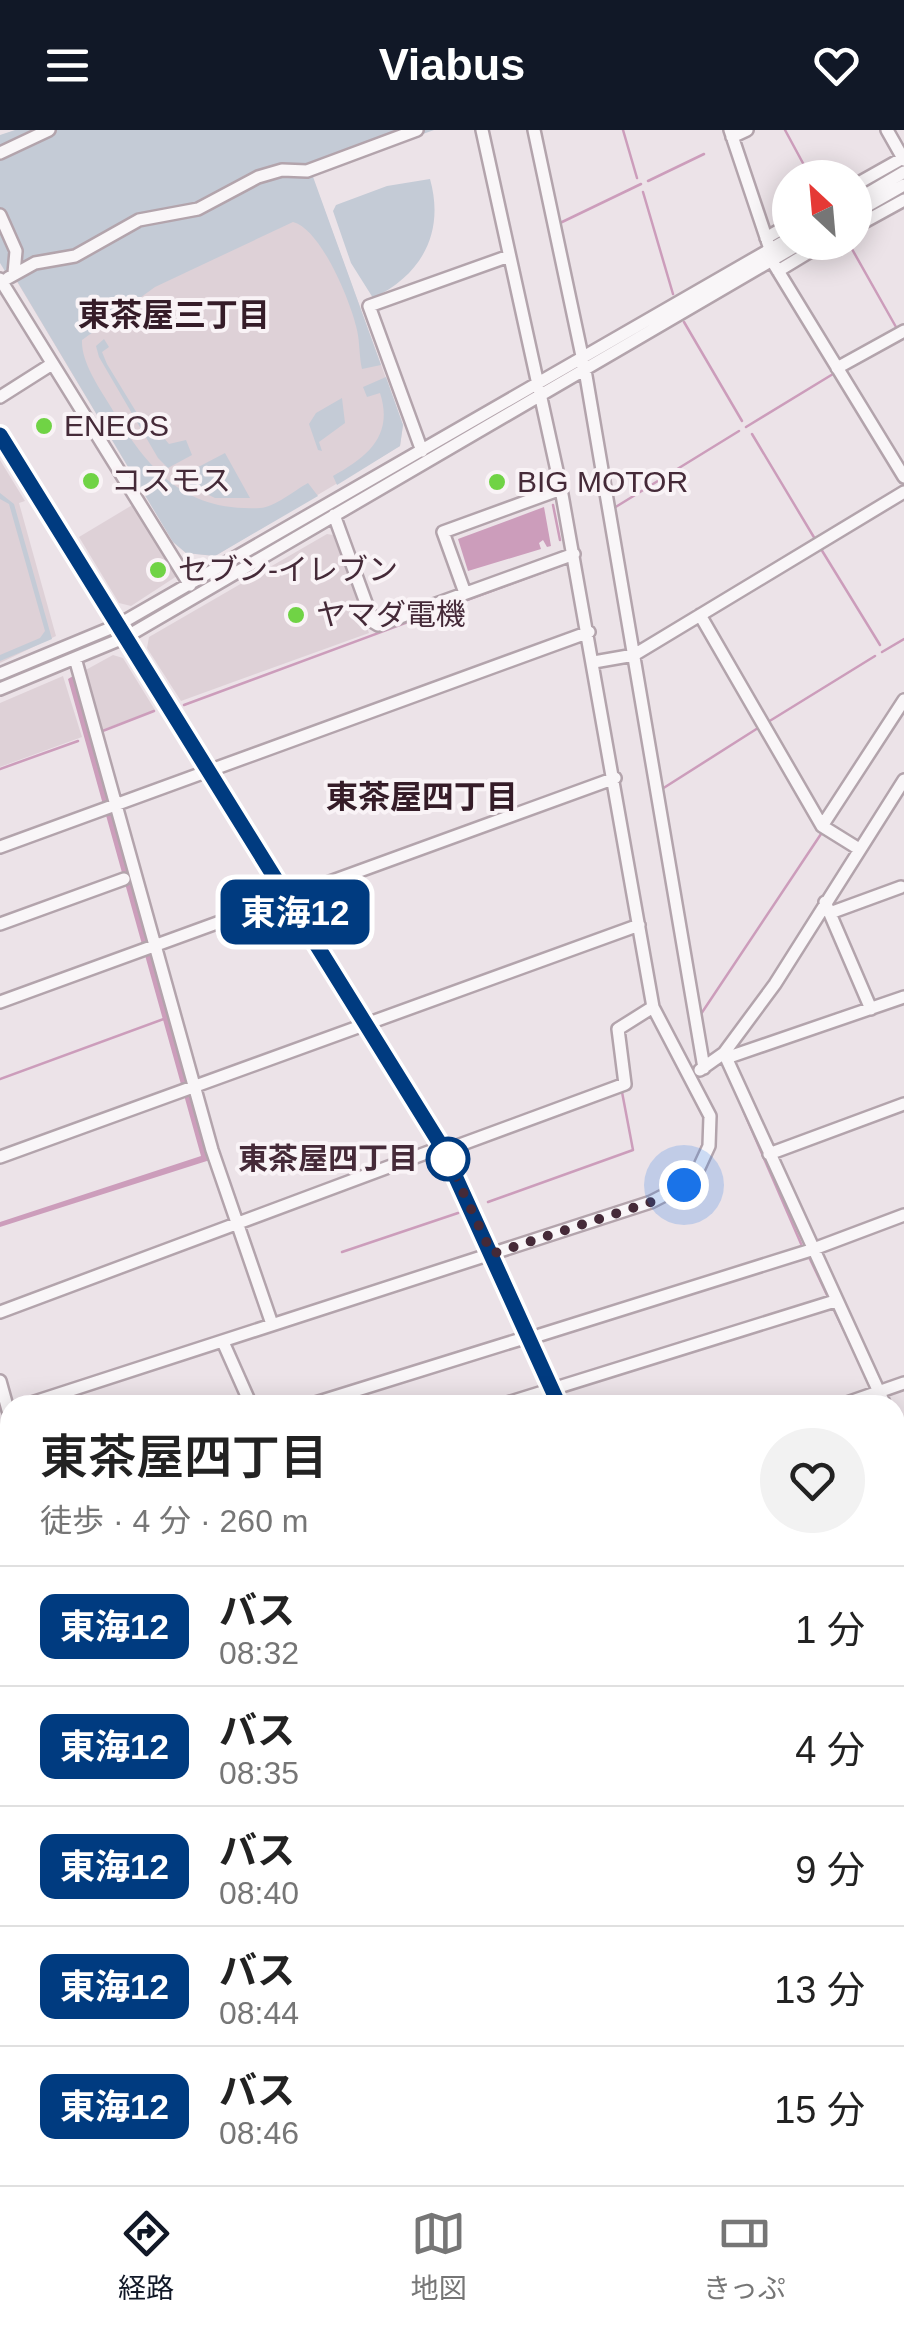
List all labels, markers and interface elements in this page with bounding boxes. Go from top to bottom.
icon: menu [40,38,95,93]
icon: heart [809,38,864,93]
text: Viabus [379,39,525,90]
north arrow [772,160,872,260]
map controls [772,160,872,260]
district label: 東茶屋三丁目 [78,297,270,333]
place label: ENEOS [64,409,169,442]
marker: ENEOS [33,415,55,437]
place label: コスモス [111,464,231,497]
place label: BIG MOTOR [517,465,688,498]
marker: コスモス [80,470,102,492]
marker: BIG MOTOR [486,471,508,493]
place label: セブン-イレブン [178,553,398,586]
marker: セブン-イレブン [147,559,169,581]
place label: ヤマダ電機 [316,598,466,631]
marker: ヤマダ電機 [285,604,307,626]
district label: 東茶屋四丁目 [326,779,518,815]
line badge: 東海12 [225,880,365,944]
text: 東海12 [241,893,349,932]
marker: 東茶屋四丁目 [427,1138,469,1180]
place label: 東茶屋四丁目 [238,1142,418,1175]
your location [659,1160,709,1210]
button: heart [760,1428,865,1533]
text: 東茶屋四丁目 [40,1431,328,1484]
text: 徒歩 · 4 分 · 260 m [40,1503,309,1539]
text: バス [219,1590,295,1632]
text: 東海12 [60,1607,169,1646]
text: 1 分 [795,1609,865,1651]
text: 08:32 [219,1635,299,1671]
text: バス [219,1710,295,1752]
text: 東海12 [60,1727,169,1766]
text: 4 分 [795,1729,865,1771]
text: 08:35 [219,1755,299,1791]
text: バス [219,1830,295,1872]
text: 東海12 [60,1847,169,1886]
text: 9 分 [795,1849,865,1891]
text: 08:40 [219,1875,299,1911]
text: バス [219,1950,295,1992]
text: 東海12 [60,1967,169,2006]
text: 13 分 [774,1969,865,2011]
text: 08:44 [219,1995,299,2031]
text: バス [219,2070,295,2112]
text: 東海12 [60,2087,169,2126]
text: 15 分 [774,2089,865,2131]
text: 08:46 [219,2115,299,2151]
tab: 経路 [118,2206,174,2306]
tab: 地図 [411,2206,467,2306]
tab: きっぷ [703,2206,786,2306]

